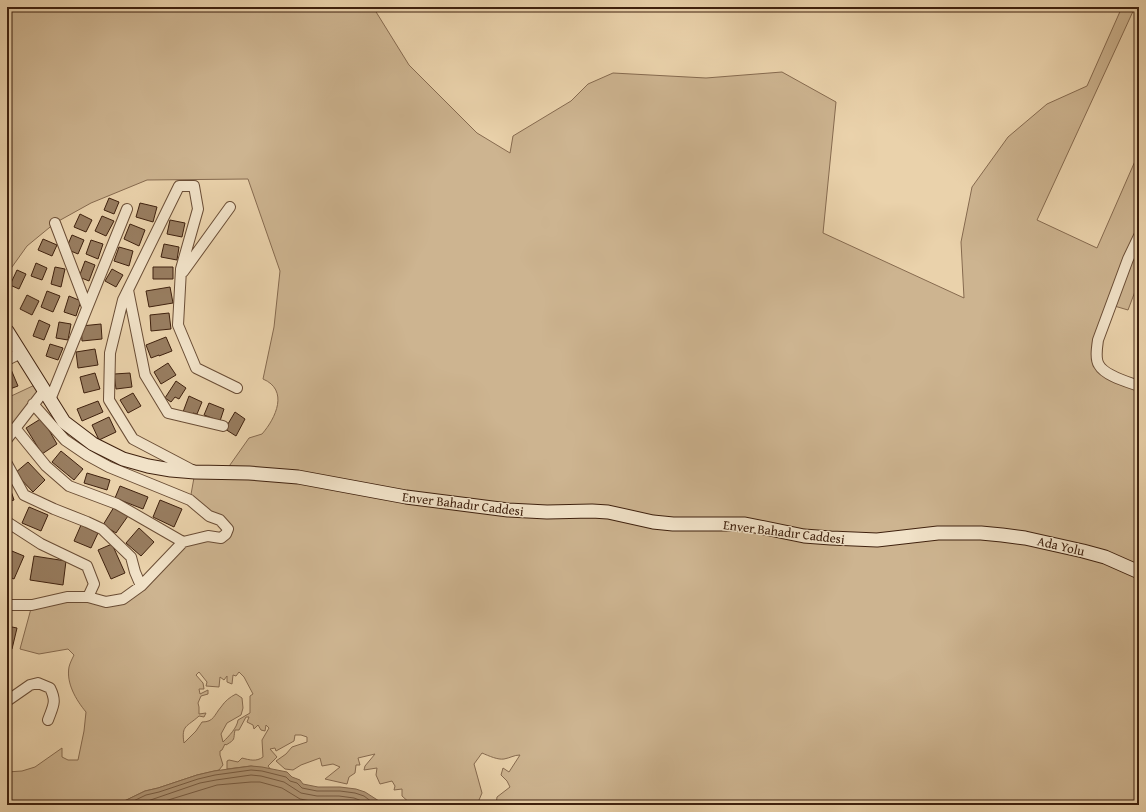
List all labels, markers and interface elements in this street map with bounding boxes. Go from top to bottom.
street label: Enver Bahadır Caddesi [401,487,525,521]
street label: Enver Bahadır Caddesi [722,515,846,549]
street label: Ada Yolu [1035,531,1087,561]

